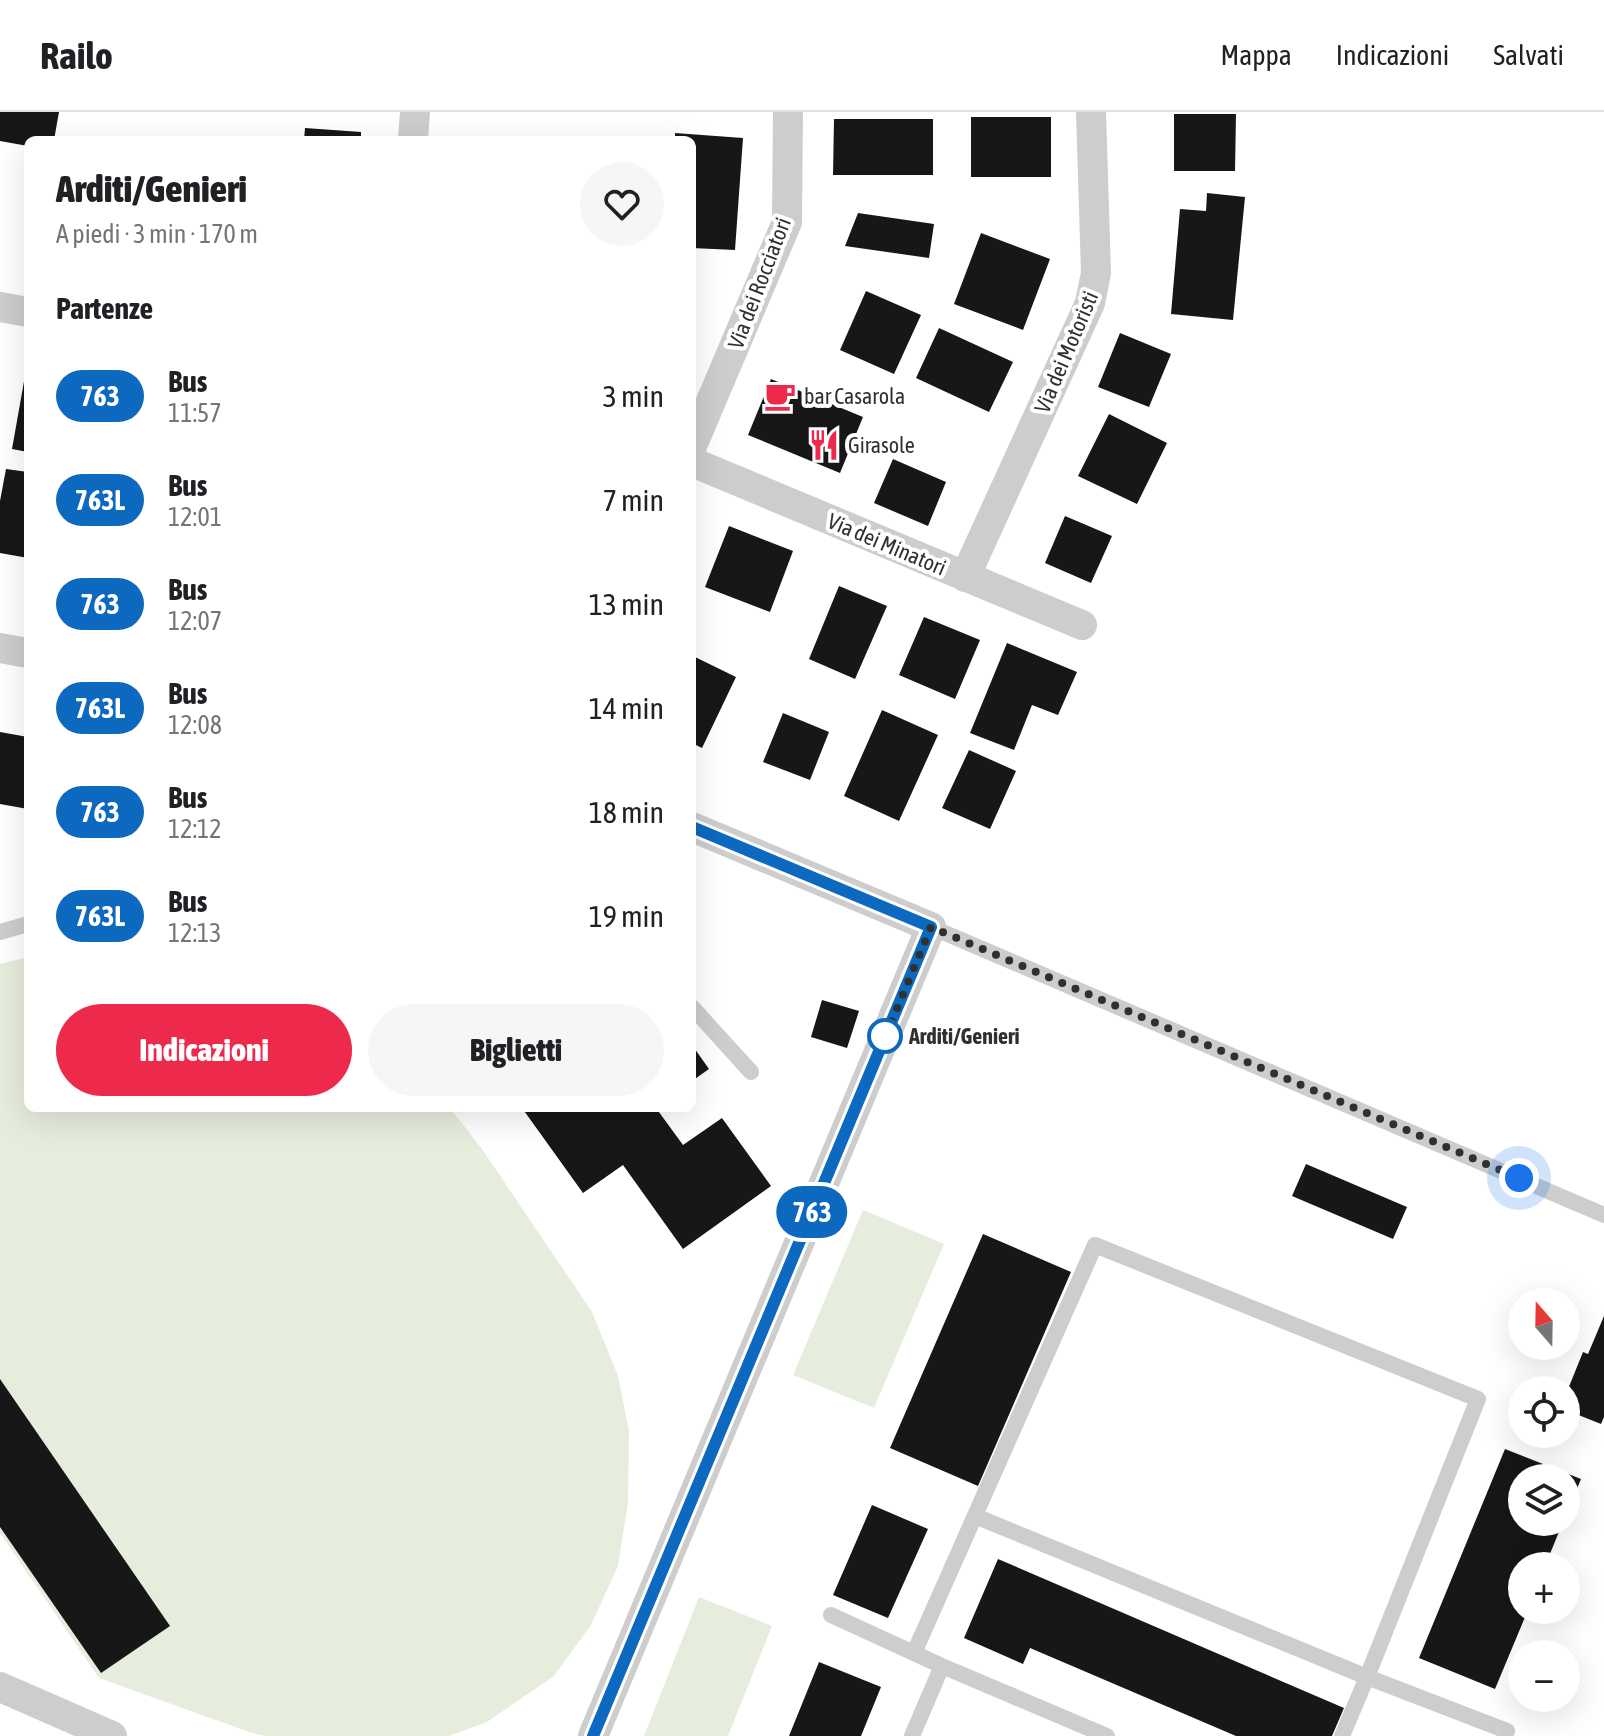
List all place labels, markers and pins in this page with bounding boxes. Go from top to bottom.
cafe icon: bar Casarola [763,379,797,413]
place label: bar Casarola [804,383,905,409]
restaurant icon: Girasole [807,428,841,462]
place label: Girasole [848,432,915,458]
marker: Arditi/Genieri [868,1019,902,1053]
place label: Arditi/Genieri [908,1023,1020,1049]

